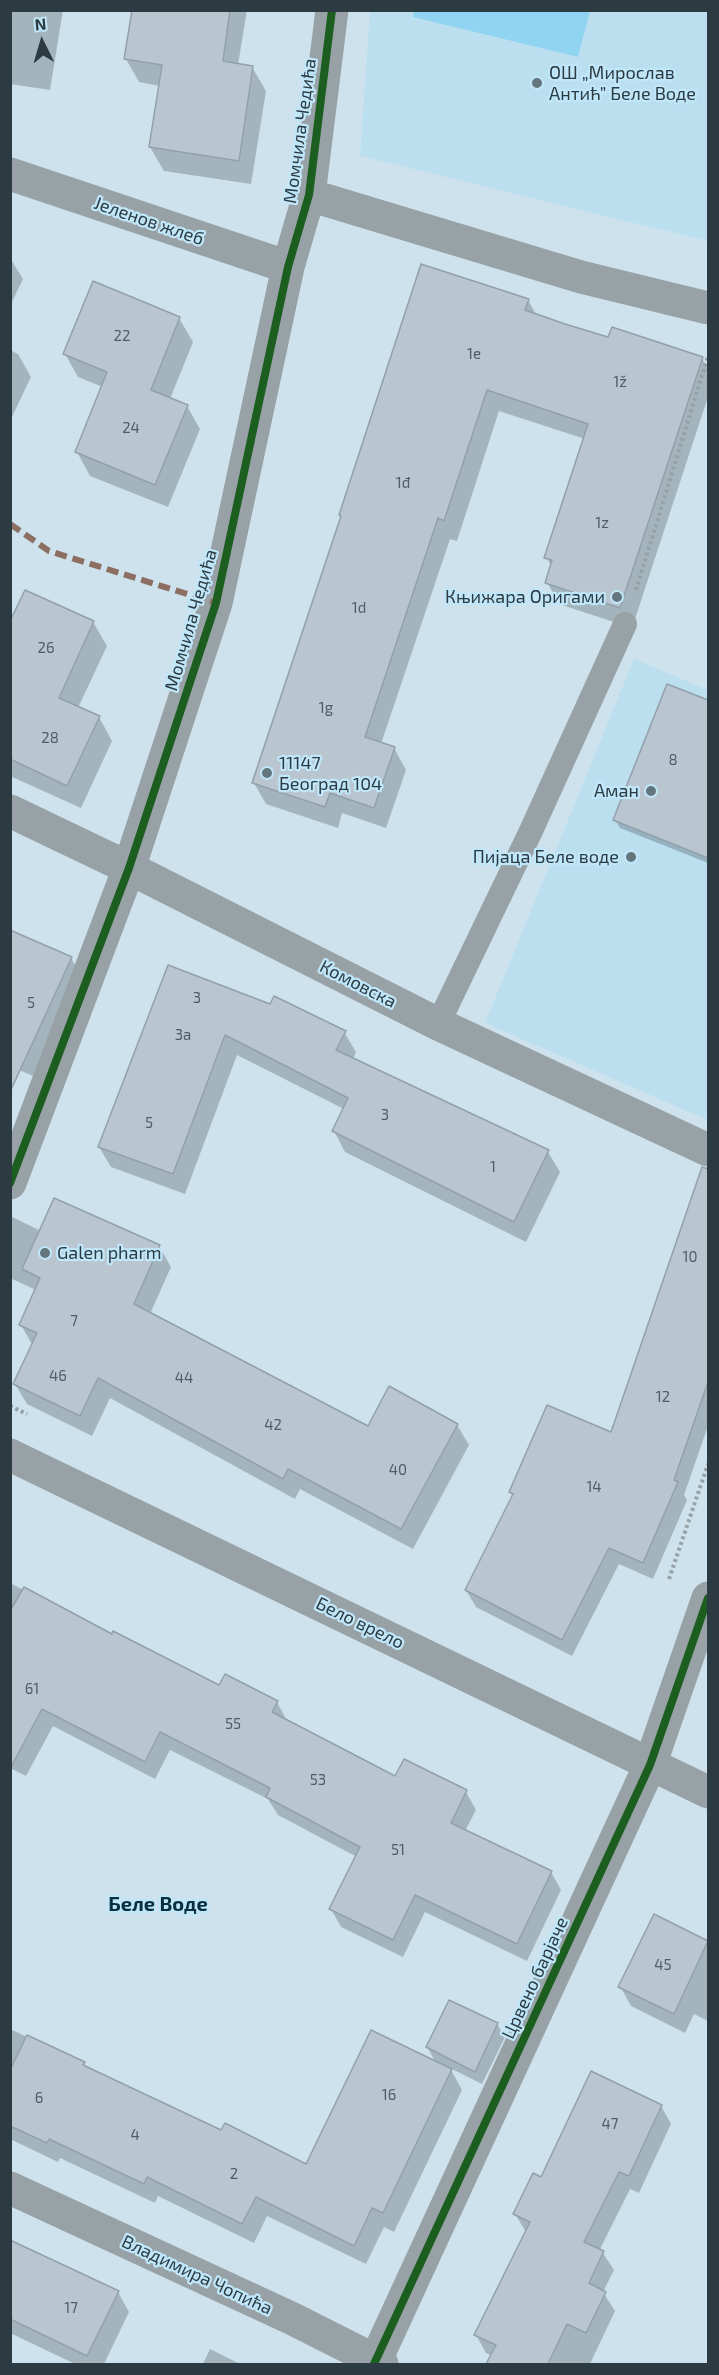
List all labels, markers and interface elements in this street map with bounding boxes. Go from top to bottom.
north arrow [12,12,72,72]
text: N [34,14,47,34]
street label: Момчила Чедића [279,57,321,205]
place label: ОШ „Мирослав Антић” Беле Воде [549,62,696,104]
marker: ОШ „Мирослав Антић” Беле Воде [530,76,544,90]
street label: Јеленов жлеб [91,192,207,250]
house number: 22 [114,327,130,345]
house number: 1e [467,345,481,363]
house number: 1ž [613,373,627,391]
house number: 24 [122,419,140,437]
house number: 1đ [396,474,410,492]
house number: 1z [595,514,609,532]
street label: Момчила Чедића [160,547,222,693]
place label: Књижара Оригами [445,586,605,608]
marker: Књижара Оригами [610,590,624,604]
house number: 1d [352,599,366,617]
house number: 26 [37,639,55,657]
house number: 1g [319,699,333,717]
house number: 28 [41,729,59,747]
house number: 8 [668,751,678,769]
place label: 11147 Београд 104 [279,752,382,795]
marker: 11147 Београд 104 [260,766,274,780]
place label: Аман [594,780,639,802]
marker: Аман [644,784,658,798]
place label: Пијаца Беле воде [473,846,619,868]
marker: Пијаца Беле воде [624,850,638,864]
street label: Комовска [316,956,400,1012]
house number: 3 [193,989,201,1007]
house number: 5 [27,994,35,1012]
house number: 3a [175,1026,191,1044]
house number: 3 [381,1106,389,1124]
house number: 5 [145,1114,153,1132]
house number: 1 [490,1158,496,1176]
place label: Galen pharm [57,1242,161,1264]
marker: Galen pharm [38,1246,52,1260]
house number: 10 [682,1248,698,1266]
house number: 7 [70,1312,78,1330]
house number: 46 [49,1367,67,1385]
house number: 44 [175,1369,193,1387]
house number: 12 [656,1388,670,1406]
house number: 42 [264,1416,282,1434]
house number: 40 [389,1461,407,1479]
house number: 14 [586,1478,602,1496]
street label: Бело врело [312,1592,408,1654]
house number: 61 [25,1680,39,1698]
house number: 55 [225,1715,241,1733]
house number: 53 [310,1771,326,1789]
house number: 51 [391,1841,405,1859]
district label: Беле Воде [108,1892,208,1916]
street label: Црвено барјаче [497,1914,573,2042]
house number: 45 [654,1956,672,1974]
house number: 16 [382,2086,396,2104]
house number: 6 [35,2089,43,2107]
house number: 47 [602,2115,618,2133]
house number: 4 [130,2126,140,2144]
house number: 2 [230,2165,238,2183]
street label: Владимира Чопића [118,2231,276,2319]
house number: 17 [64,2299,78,2317]

